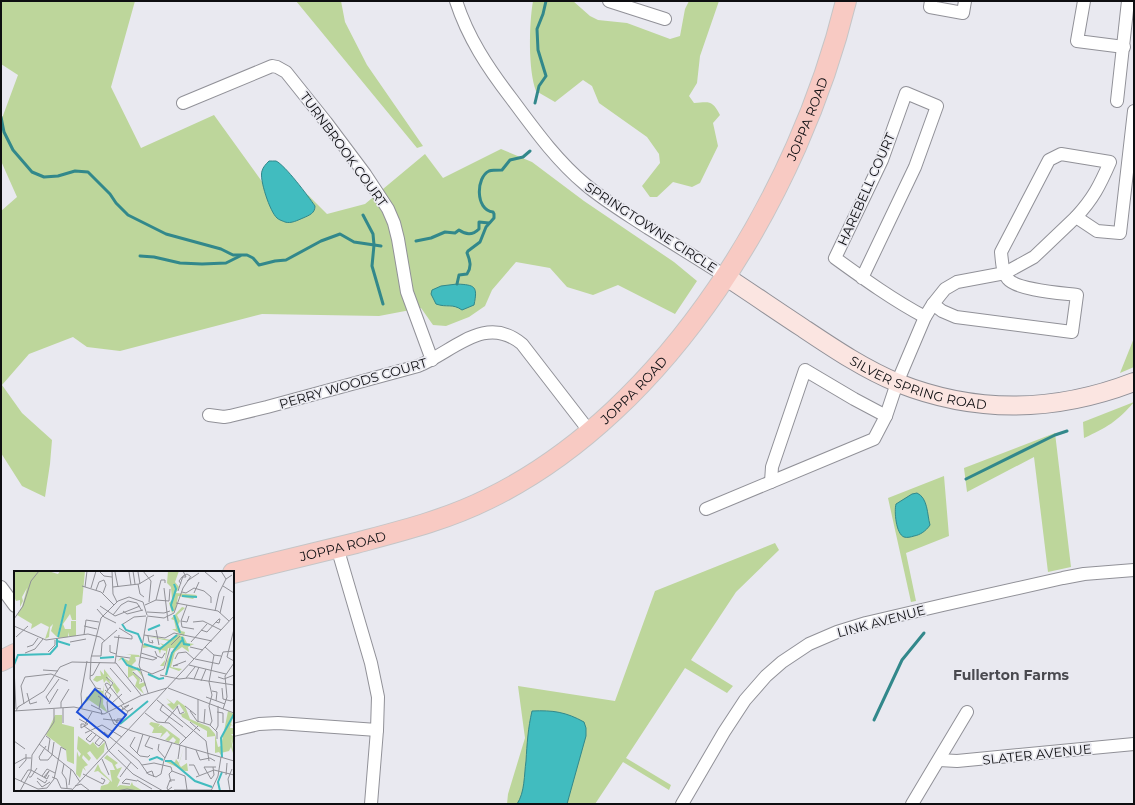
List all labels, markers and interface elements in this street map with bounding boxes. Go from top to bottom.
street label: JOPPA ROAD [782,75,831,164]
street label: TURNBROOK COURT [297,89,391,210]
street label: HAREBELL COURT [834,130,898,248]
street label: SPRINGTOWNE CIRCLE [582,178,720,276]
street label: SILVER SPRING ROAD [847,352,988,412]
street label: JOPPA ROAD [596,353,670,428]
street label: PERRY WOODS COURT [277,354,429,412]
street label: JOPPA ROAD [297,527,388,565]
inset map [14,571,234,791]
street label: LINK AVENUE [835,602,927,640]
district label: Fullerton Farms [953,666,1070,684]
street label: SLATER AVENUE [982,740,1092,768]

